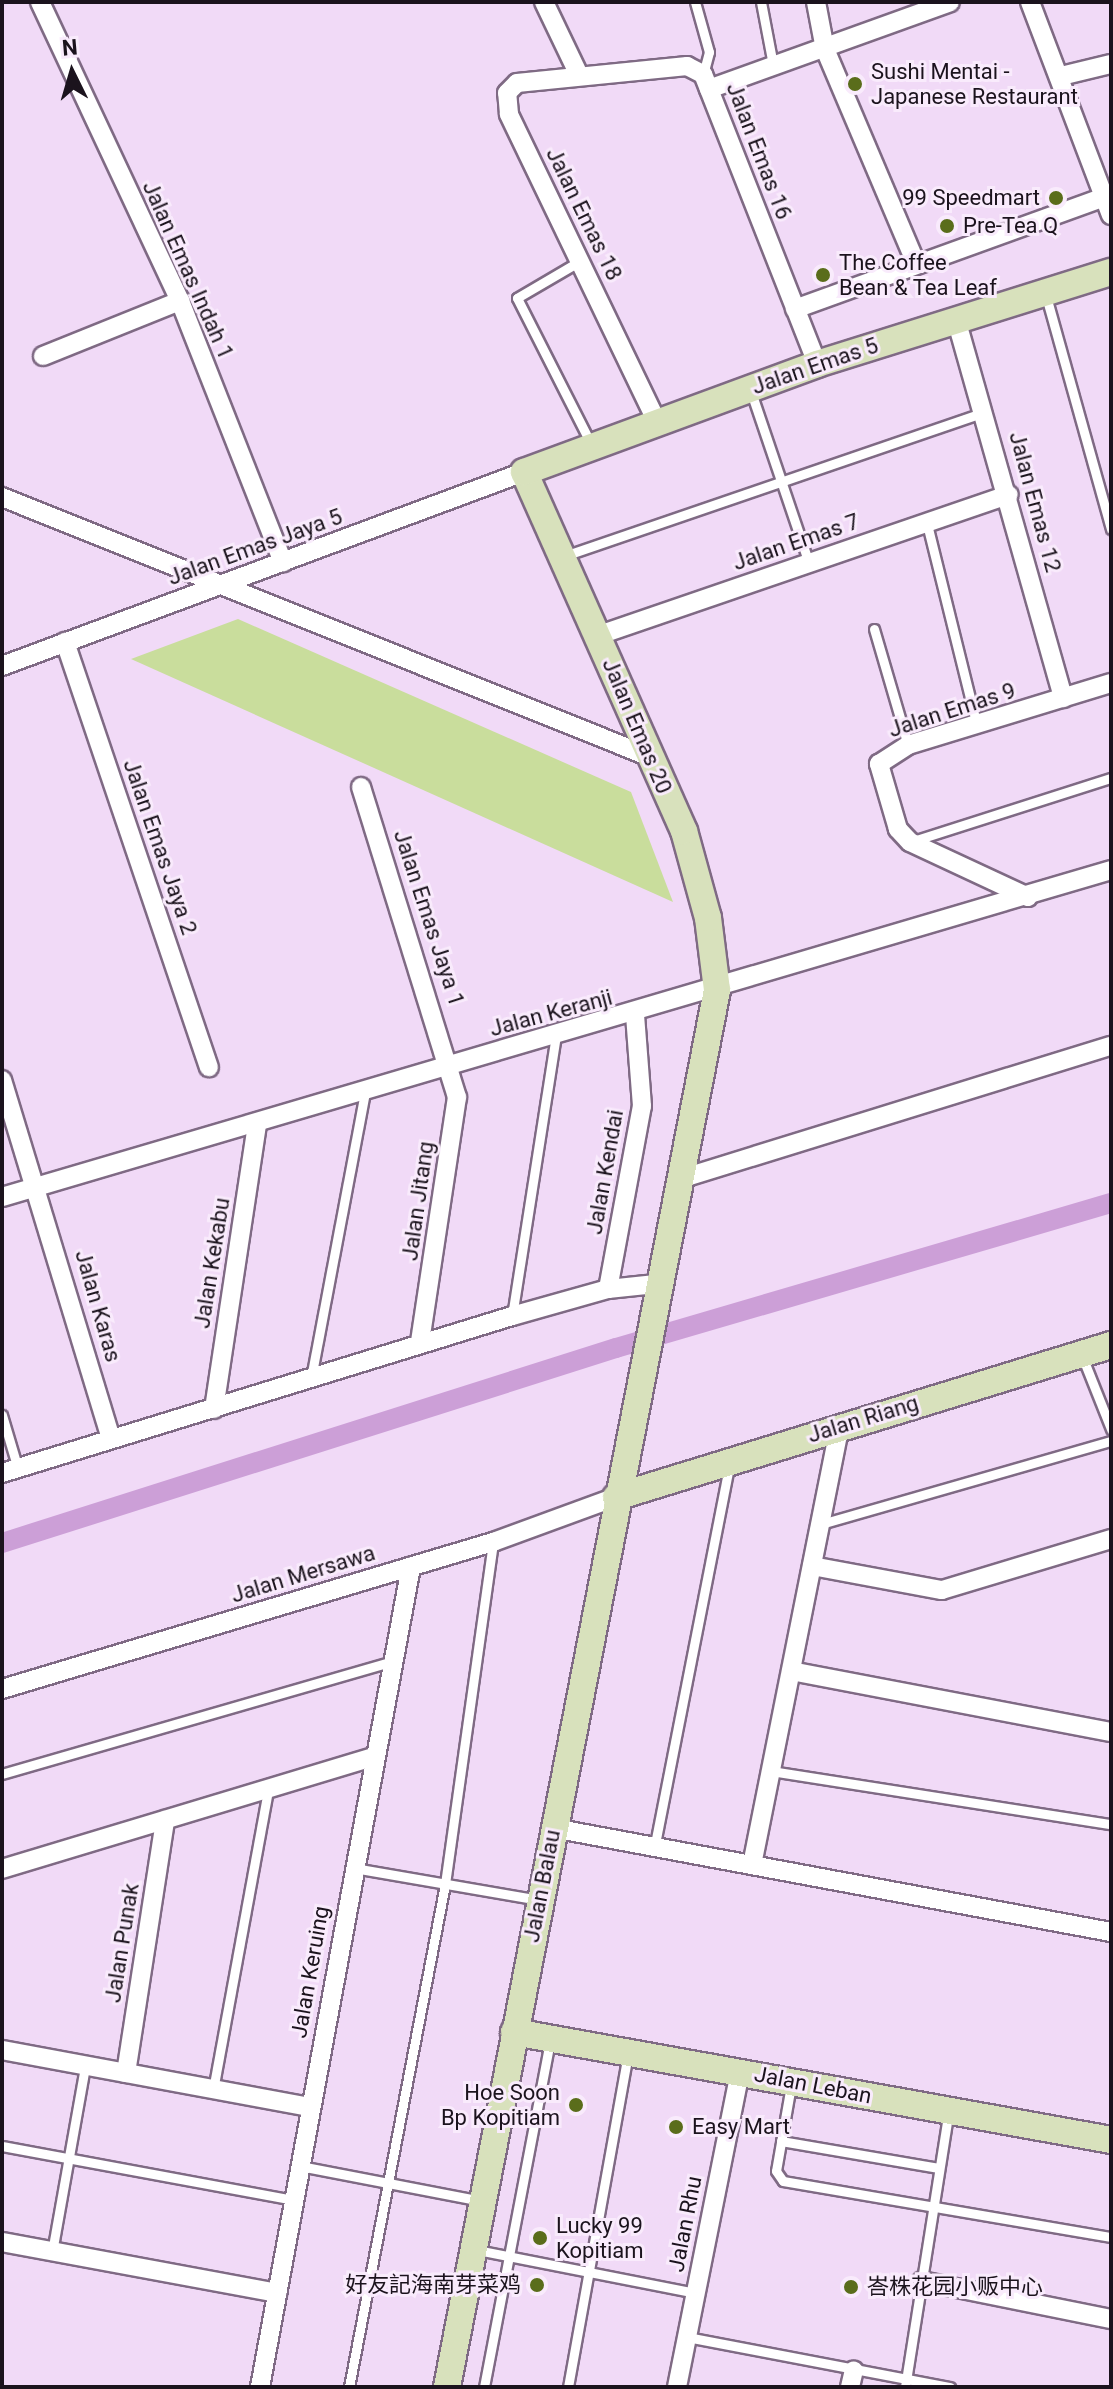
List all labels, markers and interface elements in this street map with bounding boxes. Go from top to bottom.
north arrow [32,32,112,112]
text: N [61,34,79,61]
place label: Sushi Mentai - Japanese Restaurant [871,58,1078,110]
marker: Sushi Mentai - Japanese Restaurant [846,75,864,93]
street label: Jalan Emas 16 [721,79,797,223]
street label: Jalan Emas 18 [541,143,627,285]
street label: Jalan Emas Indah 1 [137,177,239,363]
place label: 99 Speedmart [902,185,1040,211]
marker: 99 Speedmart [1047,189,1065,207]
place label: Pre-Tea Q [963,213,1058,239]
marker: Pre-Tea Q [938,217,956,235]
place label: The Coffee Bean & Tea Leaf [839,249,997,300]
marker: The Coffee Bean & Tea Leaf [814,266,832,284]
street label: Jalan Emas 5 [748,332,882,400]
street label: Jalan Emas 12 [1004,429,1066,575]
street label: Jalan Emas Jaya 5 [164,503,346,591]
street label: Jalan Emas 7 [729,508,863,576]
street label: Jalan Emas 20 [597,654,677,798]
street label: Jalan Emas 9 [885,677,1019,743]
street label: Jalan Emas Jaya 2 [118,756,202,938]
street label: Jalan Emas Jaya 1 [388,827,470,1009]
street label: Jalan Keranji [487,984,615,1042]
street label: Jalan Kendai [581,1108,629,1236]
street label: Jalan Jitang [397,1140,439,1262]
street label: Jalan Kekabu [189,1196,235,1330]
street label: Jalan Karas [69,1247,127,1365]
street label: Jalan Riang [804,1390,922,1448]
street label: Jalan Mersawa [228,1540,378,1608]
street label: Jalan Balau [518,1827,566,1945]
street label: Jalan Punak [100,1882,144,2004]
street label: Jalan Keruing [285,1904,335,2040]
street label: Jalan Leban [752,2061,874,2109]
place label: Hoe Soon Bp Kopitiam [441,2079,560,2130]
marker: Hoe Soon Bp Kopitiam [567,2096,585,2114]
place label: Easy Mart [692,2114,790,2140]
marker: Easy Mart [667,2118,685,2136]
street label: Jalan Rhu [663,2174,707,2274]
place label: Lucky 99 Kopitiam [556,2212,644,2264]
marker: Lucky 99 Kopitiam [531,2229,549,2247]
place label: 好友記海南芽菜鸡 [345,2272,521,2298]
place label: 峇株花园小贩中心 [867,2274,1043,2300]
marker: 好友記海南芽菜鸡 [528,2276,546,2294]
marker: 峇株花园小贩中心 [842,2278,860,2296]

